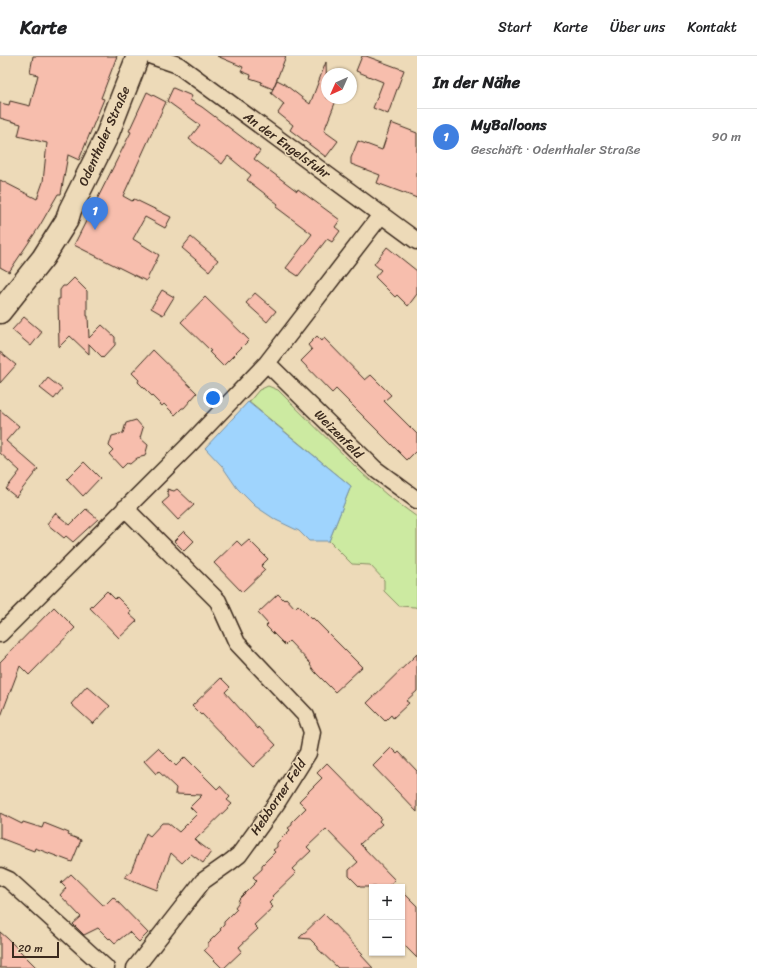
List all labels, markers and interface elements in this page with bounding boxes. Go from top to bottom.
text: Karte [20,11,67,44]
text: Start [498,15,531,40]
text: Karte [553,15,588,40]
text: Über uns [610,15,665,40]
text: Kontakt [687,15,737,40]
text: In der Nähe [433,67,520,97]
north arrow [321,68,357,104]
street label: Odenthaler Straße [72,82,137,190]
street label: An der Engelsfuhr [238,105,336,185]
text: MyBalloons [471,112,547,138]
text: 1 [443,125,449,148]
text: 90 m [711,125,741,148]
text: Geschäft · Odenthaler Straße [471,138,640,161]
pin: 1 [82,197,108,230]
your location [203,388,223,408]
street label: Weizenfeld [309,404,370,465]
street label: Hebborner Feld [244,753,313,840]
map controls [369,884,405,956]
button: + [369,884,405,920]
button: − [369,920,405,956]
text: 20 m [18,939,43,958]
scale bar [12,940,59,959]

